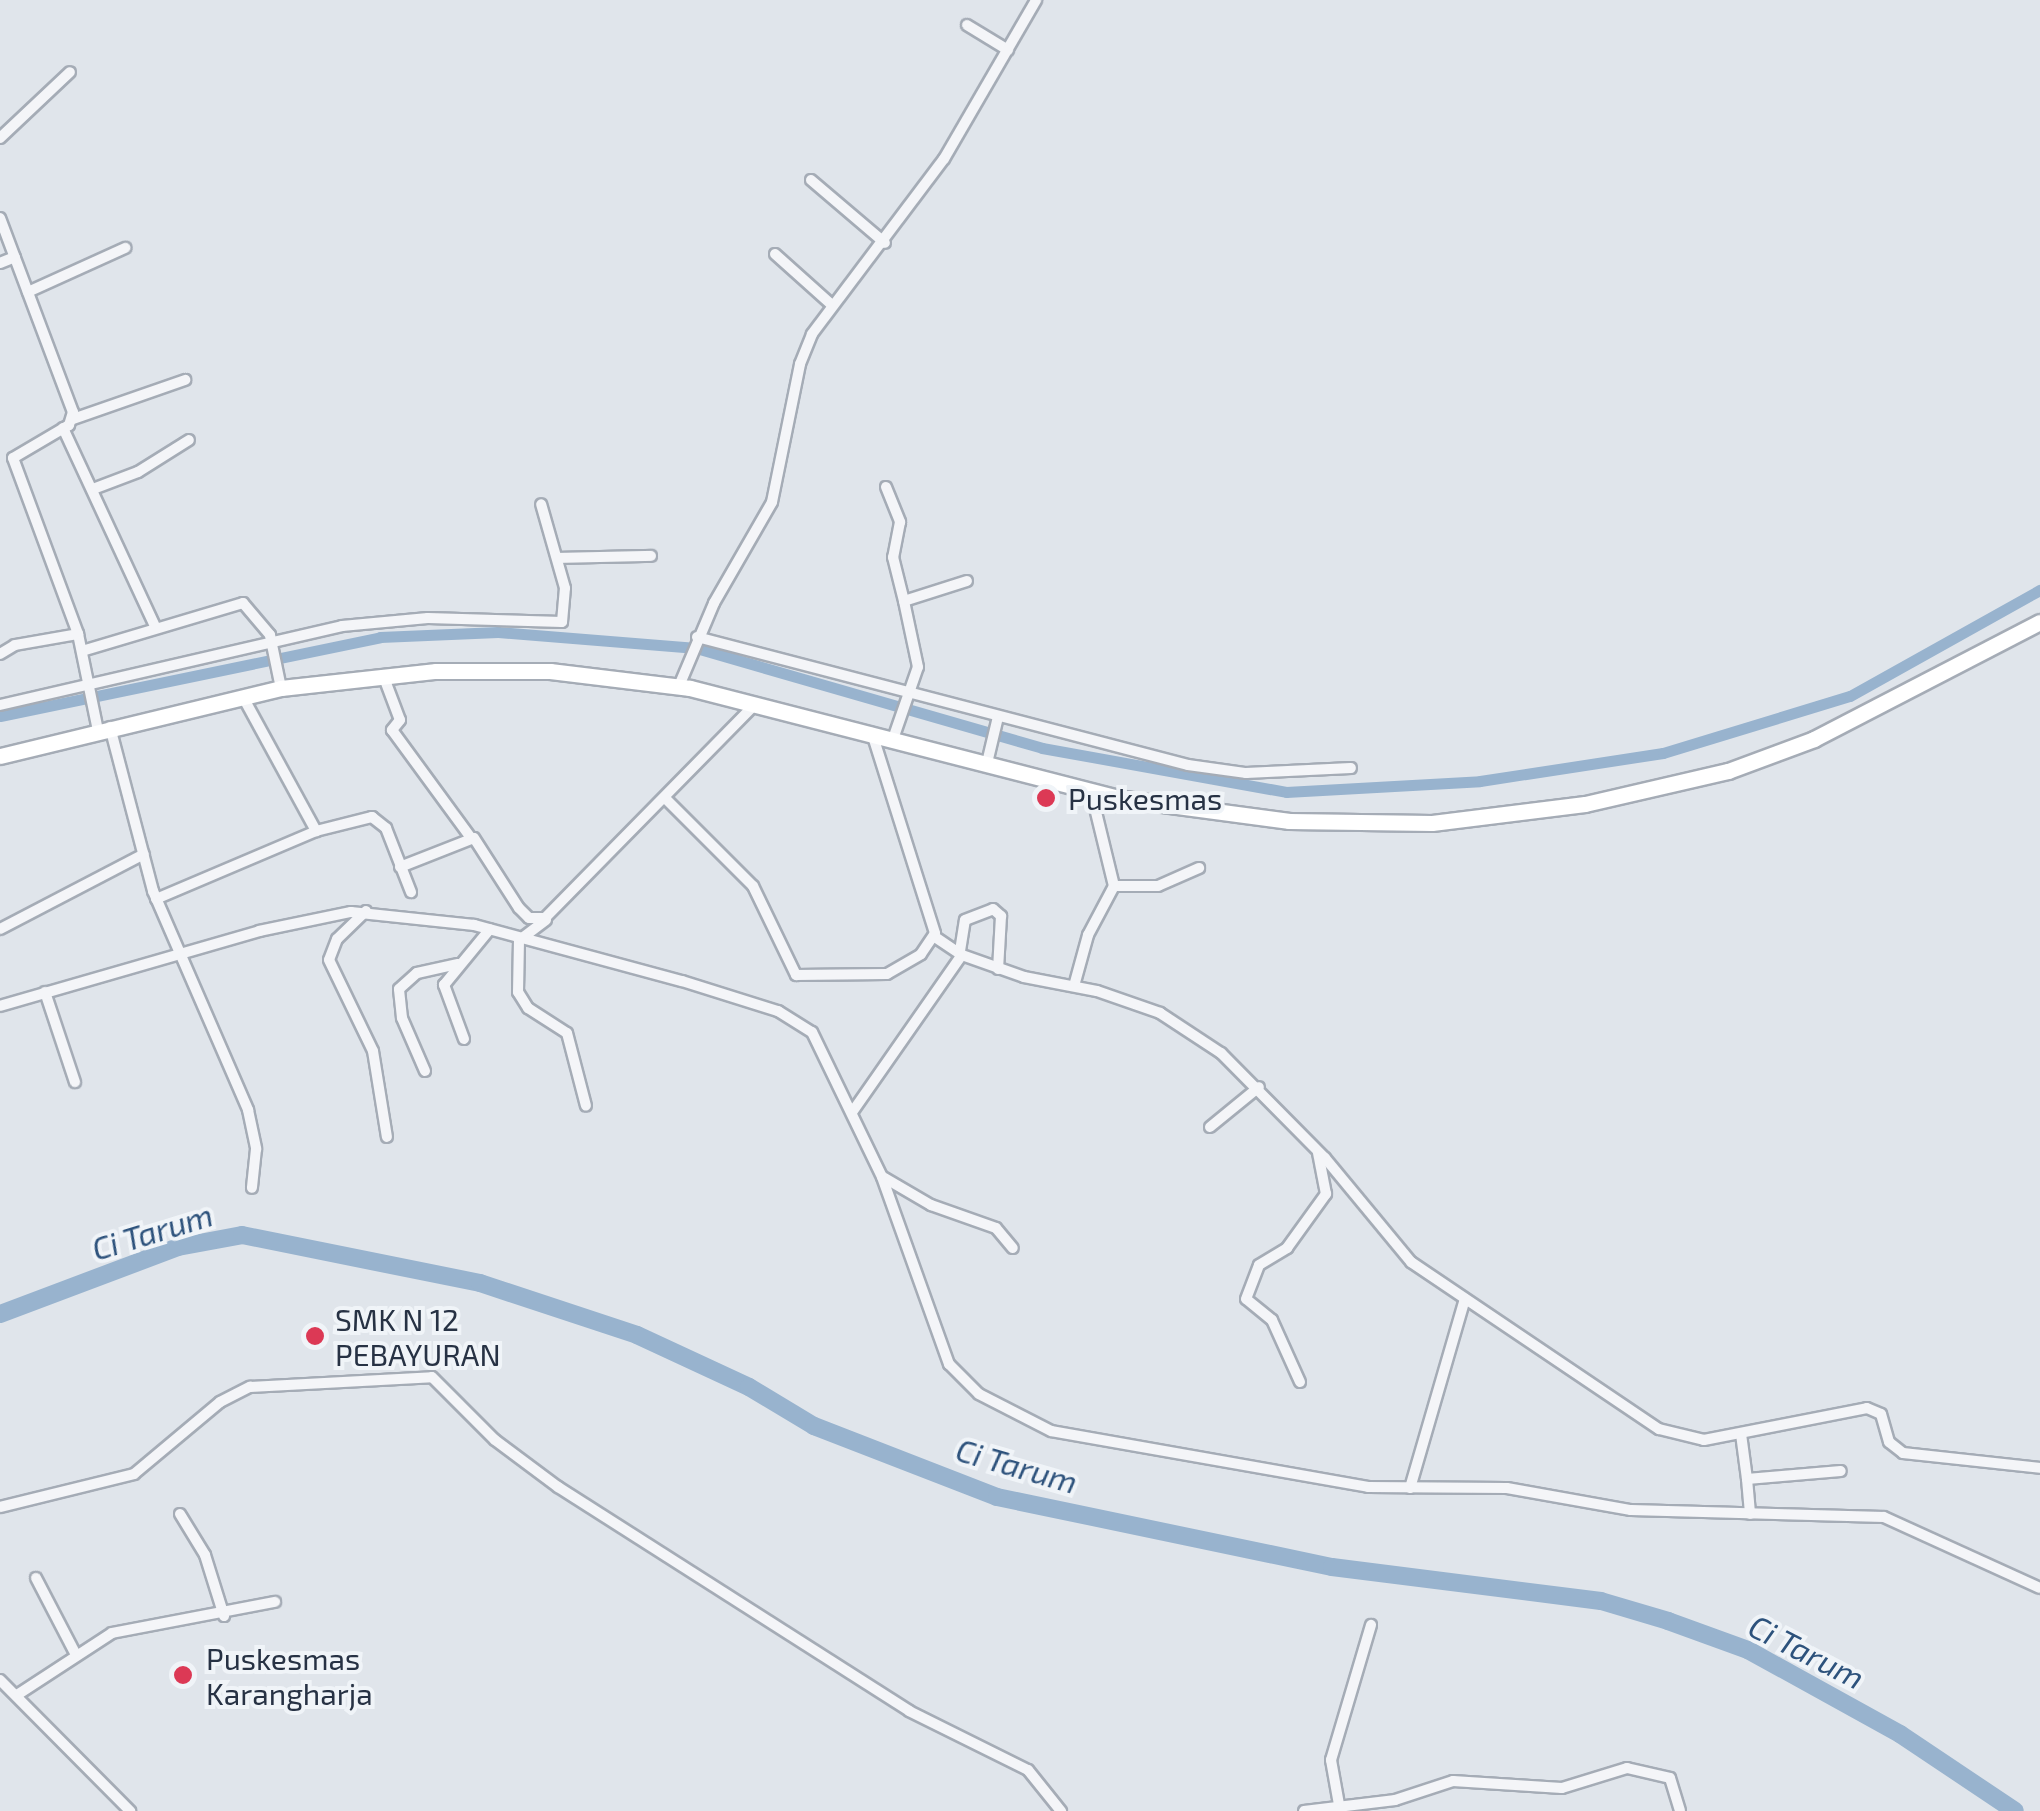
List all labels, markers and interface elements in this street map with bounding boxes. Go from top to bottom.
place label: Puskesmas [1068,780,1222,816]
marker: Puskesmas [1033,785,1059,811]
water label: Ci Tarum [86,1194,218,1268]
place label: SMK N 12 PEBAYURAN [335,1301,501,1372]
marker: SMK N 12 PEBAYURAN [304,1325,326,1347]
water label: Ci Tarum [952,1429,1082,1501]
water label: Ci Tarum [1742,1605,1872,1697]
place label: Puskesmas Karangharja [206,1640,373,1710]
marker: Puskesmas Karangharja [170,1662,196,1688]

